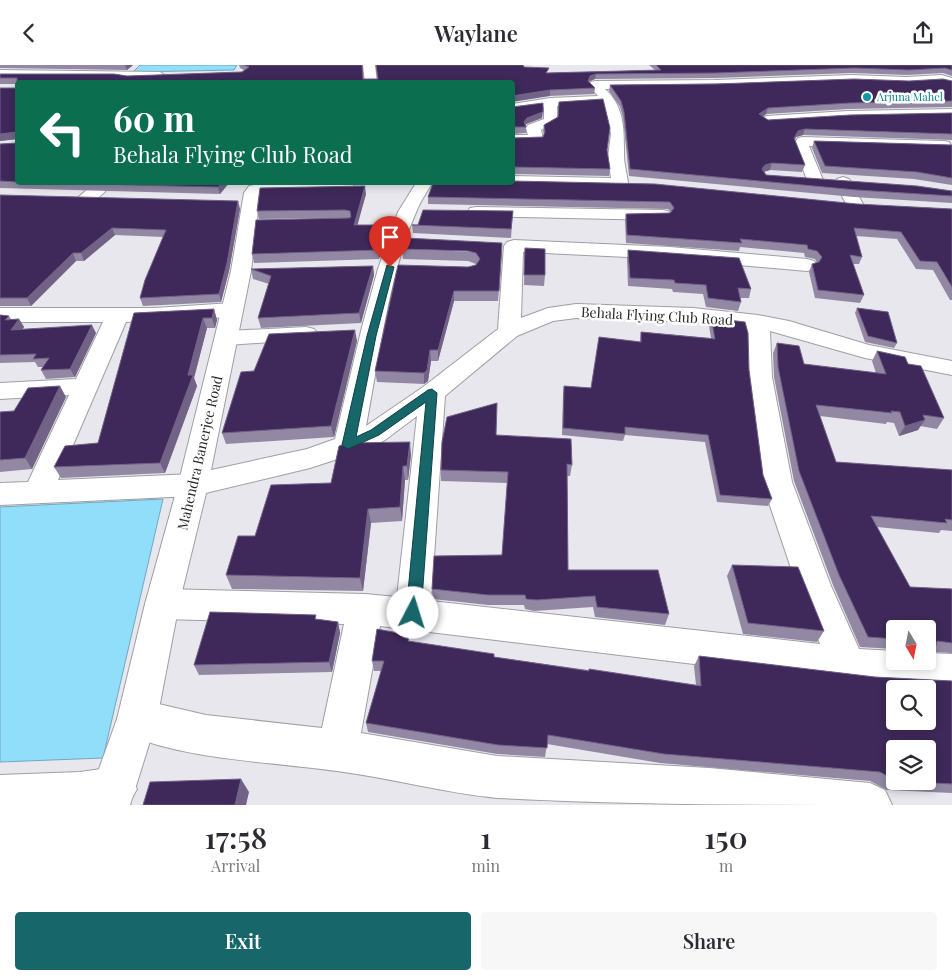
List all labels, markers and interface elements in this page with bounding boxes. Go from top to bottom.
text: Waylane [434,18,518,48]
icon: back [15,19,43,47]
icon: share [909,19,937,47]
place label: Arjuna Mahel [876,89,943,104]
marker: Arjuna Mahel [861,91,873,103]
text: 60 m [113,94,195,141]
icon: left [30,100,95,165]
text: Behala Flying Club Road [113,139,353,169]
pin [369,216,411,267]
icon: arrive [376,223,404,251]
street label: Behala Flying Club Road [580,302,734,329]
street label: Mahendra Banerjee Road [172,374,227,532]
position arrow [386,586,438,638]
north arrow [886,620,936,670]
map controls [886,620,936,790]
button: search [886,680,936,730]
button: layers [886,740,936,790]
text: 17:58 [204,817,267,857]
text: 1 [480,817,491,857]
text: 150 [704,817,748,857]
text: Arrival [211,855,260,876]
text: min [472,855,500,876]
text: m [719,855,733,876]
button: Exit [15,912,471,970]
button: Share [481,912,937,970]

